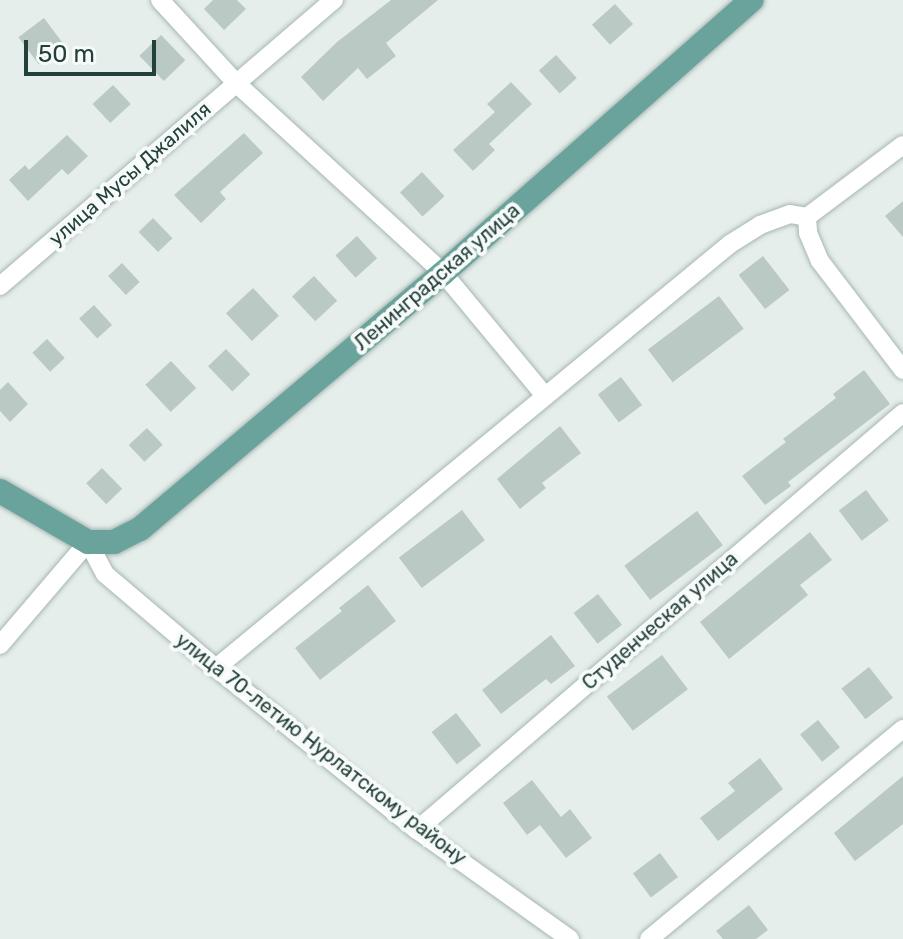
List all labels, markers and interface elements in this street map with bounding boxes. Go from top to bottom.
scale bar [28,24,160,74]
text: 50 m [38,40,95,68]
street label: улица Мусы Джалиля [44,97,216,251]
street label: Ленинградская улица [349,199,525,355]
street label: Студенческая улица [577,547,743,695]
street label: улица 70-летию Нурлатскому району [171,628,471,870]

